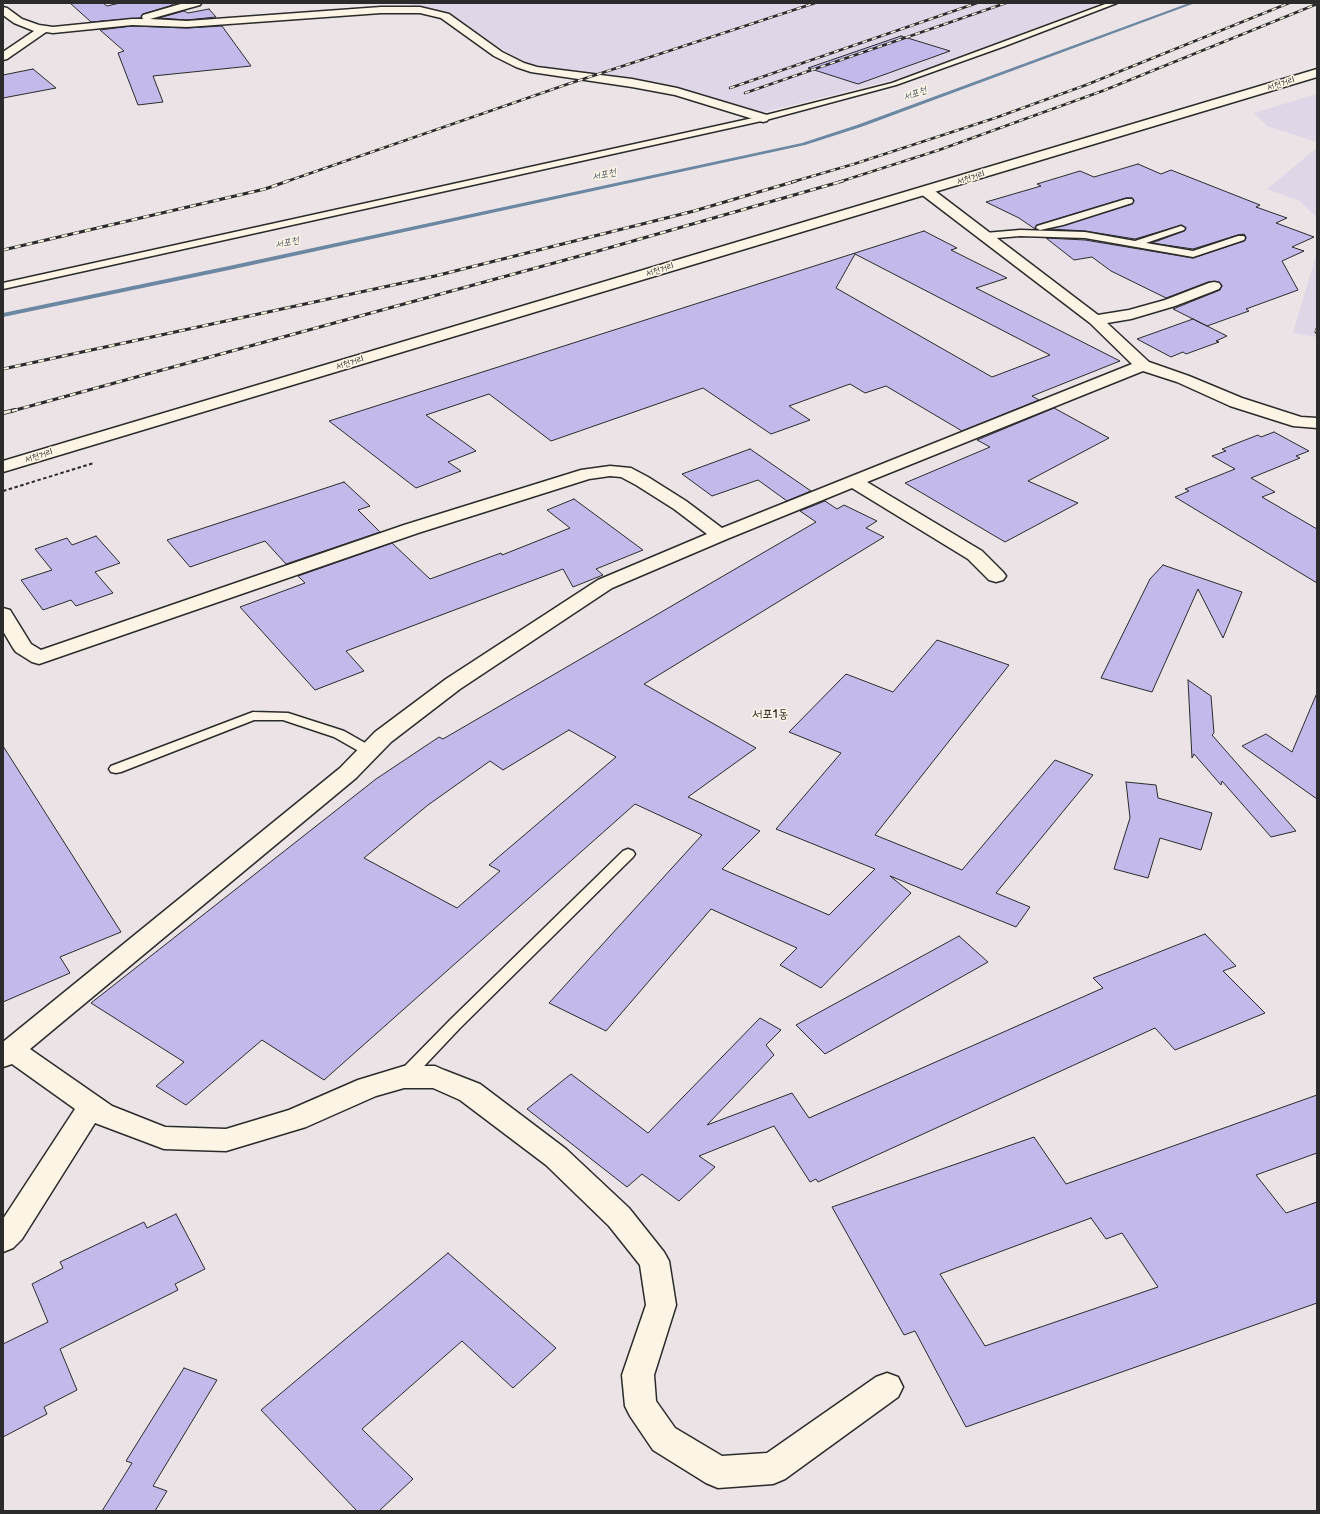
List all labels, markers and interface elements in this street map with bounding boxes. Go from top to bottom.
street label: 서천거리 [1266,75,1296,93]
water label: 서포천 [902,84,928,104]
water label: 서포천 [591,167,617,183]
street label: 서천거리 [956,169,986,187]
water label: 서포천 [274,235,300,251]
street label: 서천거리 [645,261,675,279]
street label: 서천거리 [335,354,365,372]
street label: 서천거리 [24,447,54,465]
district label: 서포1동 [752,707,788,723]

